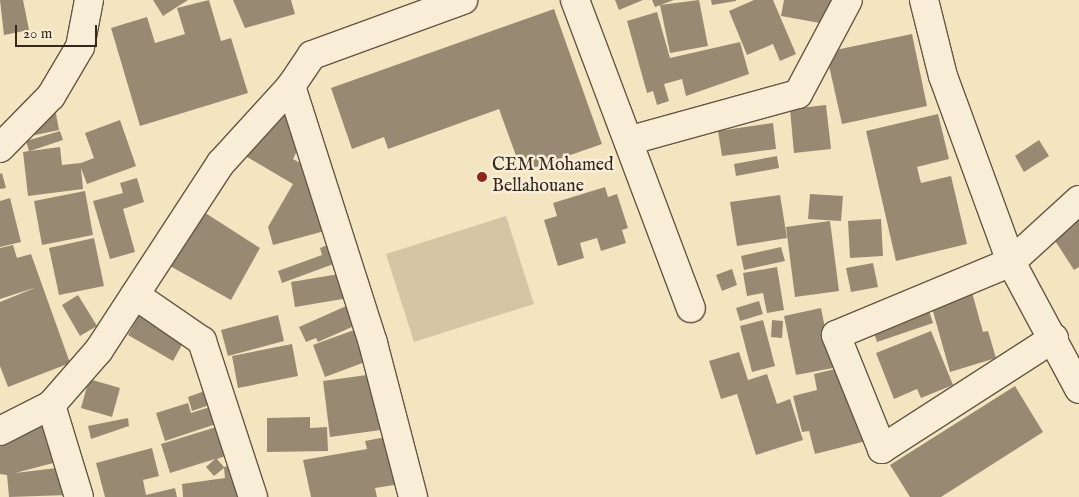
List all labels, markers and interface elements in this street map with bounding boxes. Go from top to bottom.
scale bar [18,15,100,47]
text: 20 m [23,24,52,43]
place label: CEM Mohamed Bellahouane [492,156,614,198]
marker: CEM Mohamed Bellahouane [476,171,488,183]

